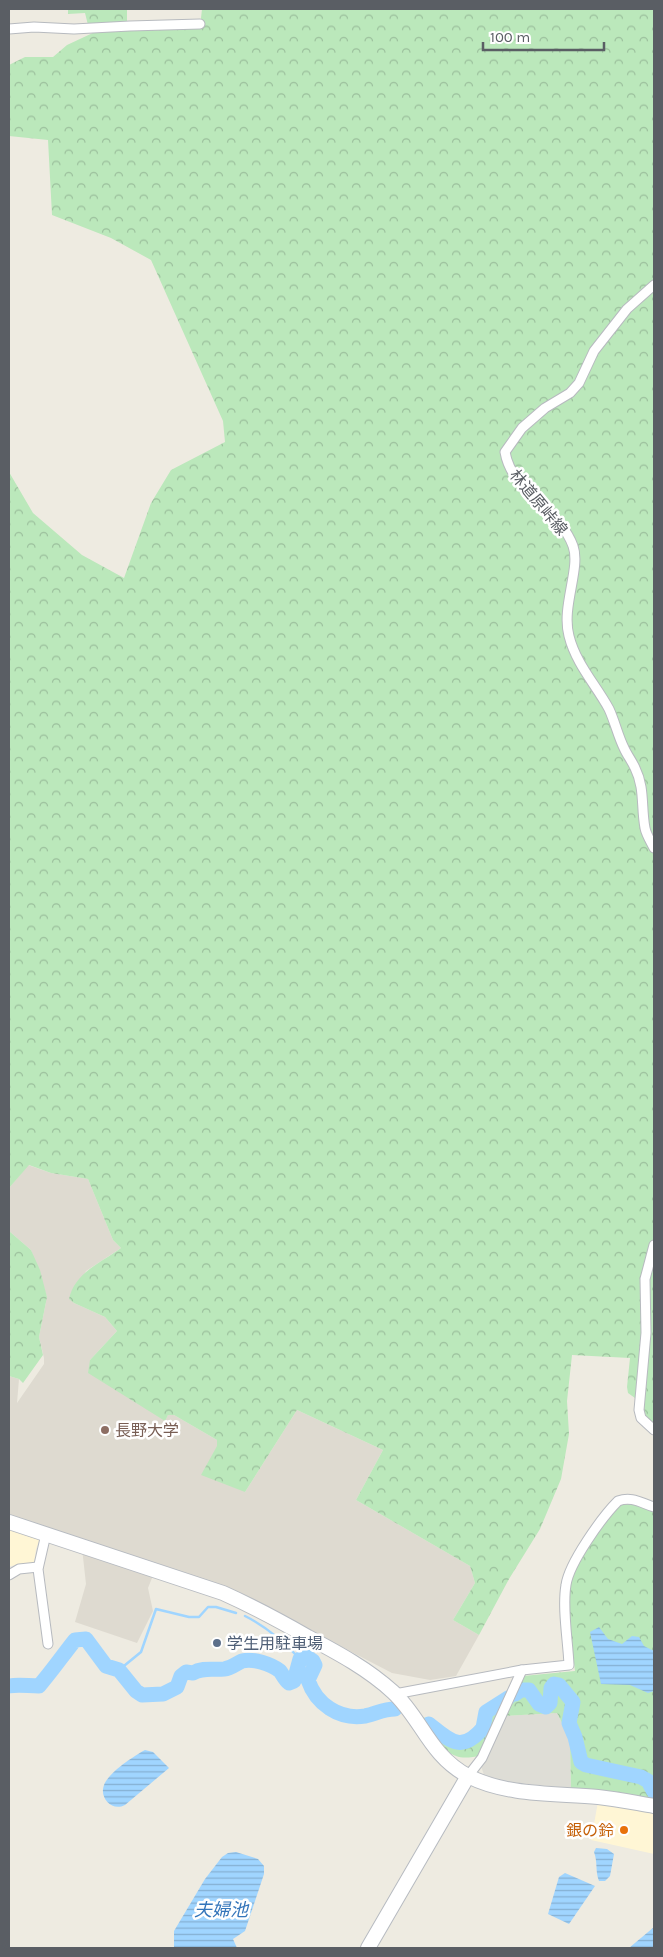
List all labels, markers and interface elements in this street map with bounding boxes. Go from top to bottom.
scale bar [483,20,604,52]
text: 100 m [490,28,530,46]
street label: 林道原峠線 [506,466,572,539]
place label: 長野大学 [115,1421,179,1440]
marker: 長野大学 [99,1424,111,1436]
place label: 学生用駐車場 [227,1634,323,1653]
marker: 学生用駐車場 [211,1637,223,1649]
place label: 銀の鈴 [566,1821,614,1840]
marker: 銀の鈴 [618,1824,630,1836]
water label: 夫婦池 [194,1899,250,1921]

